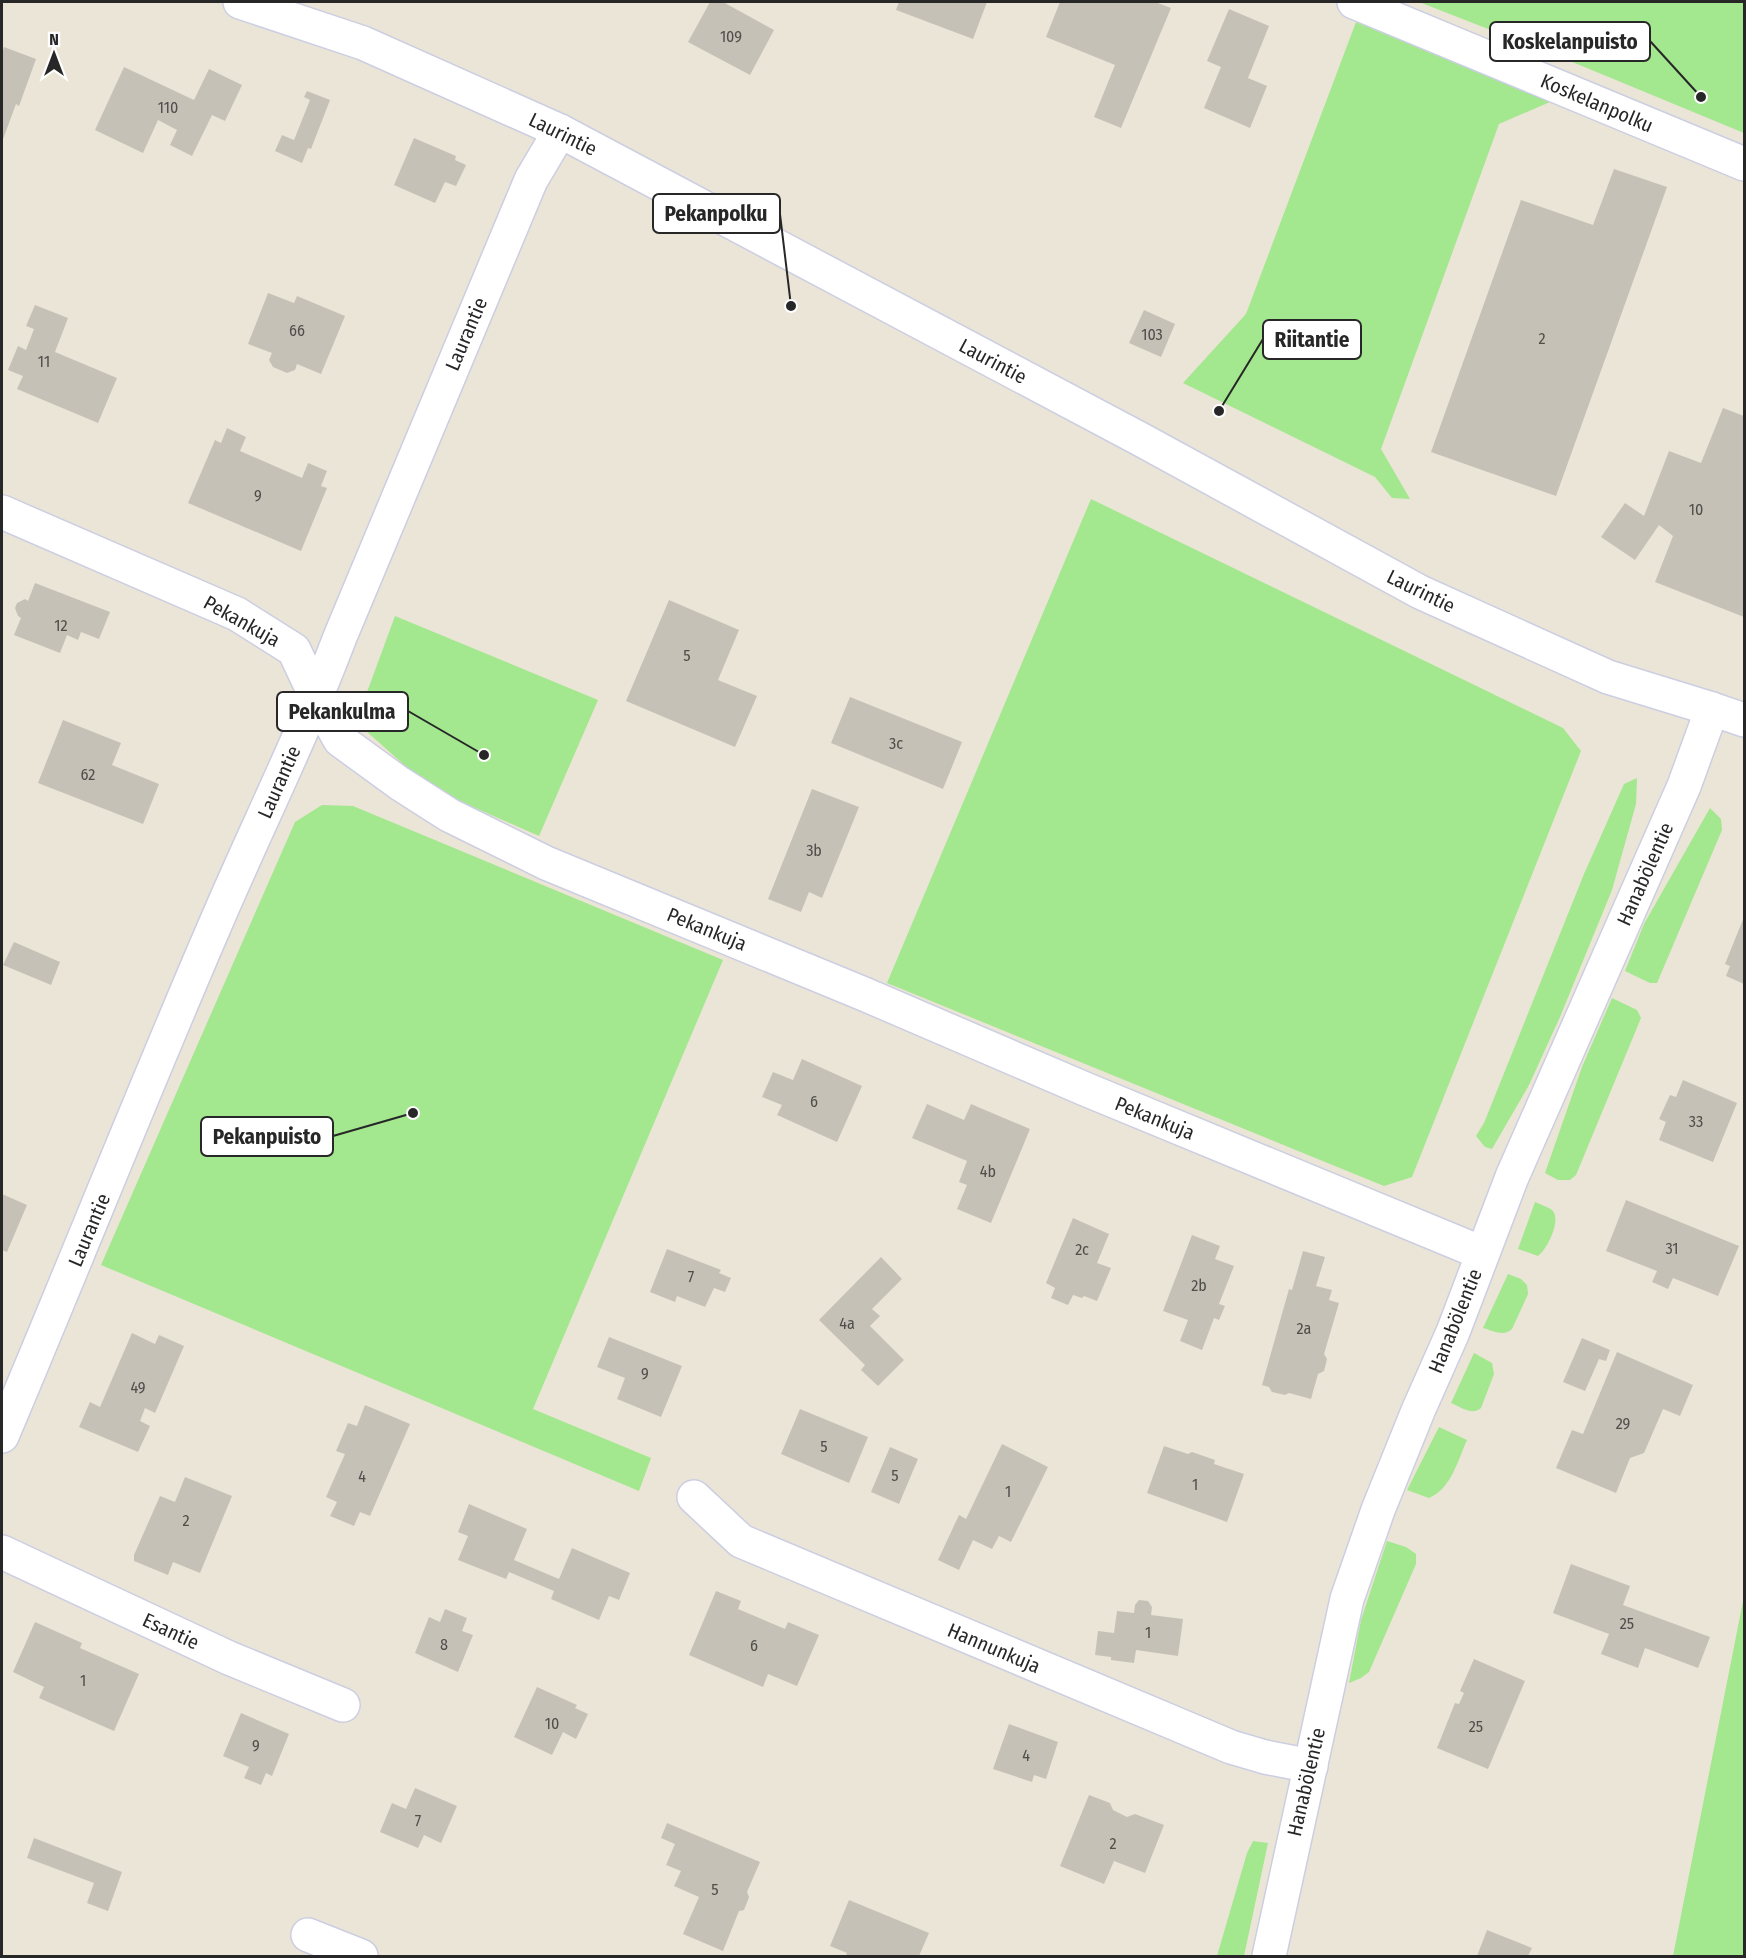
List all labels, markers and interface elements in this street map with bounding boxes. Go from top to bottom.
callout: Koskelanpuisto [1490,22,1650,61]
north arrow [24,24,84,84]
house number: 109 [720,27,742,46]
text: Koskelanpuisto [1502,29,1638,55]
text: N [49,30,59,49]
street label: Koskelanpolku [1537,69,1657,137]
house number: 110 [158,98,178,117]
street label: Laurintie [525,107,601,161]
callout: Pekanpolku [653,194,780,233]
text: Pekanpolku [664,201,768,227]
street label: Laurantie [440,294,492,374]
callout: Riitantie [1263,320,1361,359]
house number: 66 [289,321,305,340]
house number: 103 [1141,325,1163,344]
text: Riitantie [1275,327,1350,353]
house number: 2 [1538,329,1546,348]
street label: Laurintie [955,333,1031,389]
house number: 11 [38,352,50,371]
house number: 9 [254,486,262,505]
house number: 10 [1689,500,1703,519]
street label: Laurintie [1383,564,1459,618]
street label: Pekankuja [200,590,284,652]
house number: 12 [54,616,68,635]
house number: 5 [683,646,691,665]
callout: Pekankulma [277,692,408,731]
text: Pekankulma [289,699,395,725]
house number: 3c [889,734,903,753]
street label: Laurantie [252,742,306,822]
house number: 62 [81,765,95,784]
street label: Hanabölentie [1612,819,1678,929]
house number: 3b [806,841,822,860]
street label: Pekankuja [664,902,750,956]
street label: Pekankuja [1112,1091,1198,1145]
house number: 6 [810,1092,818,1111]
house number: 33 [1689,1112,1703,1131]
callout: Pekanpuisto [201,1117,333,1156]
text: Pekanpuisto [213,1124,321,1150]
house number: 4b [980,1162,996,1181]
street label: Laurantie [63,1190,115,1270]
house number: 31 [1665,1239,1679,1258]
house number: 2c [1075,1240,1089,1259]
street label: Hanabölentie [1423,1265,1487,1377]
house number: 7 [688,1267,695,1286]
house number: 2b [1191,1276,1207,1295]
house number: 4a [839,1314,855,1333]
house number: 2a [1297,1319,1312,1338]
house number: 9 [641,1364,649,1383]
house number: 49 [130,1378,146,1397]
house number: 29 [1616,1414,1631,1433]
house number: 5 [820,1437,828,1456]
house number: 5 [891,1466,899,1485]
house number: 4 [358,1467,366,1486]
house number: 1 [1192,1475,1198,1494]
house number: 1 [1005,1482,1011,1501]
house number: 2 [182,1511,190,1530]
street label: Esantie [139,1608,203,1654]
house number: 25 [1620,1614,1634,1633]
street label: Hannunkuja [944,1618,1044,1678]
house number: 1 [1145,1623,1151,1642]
house number: 8 [440,1635,448,1654]
house number: 6 [750,1636,758,1655]
house number: 1 [80,1671,86,1690]
house number: 10 [545,1714,559,1733]
house number: 25 [1469,1717,1483,1736]
street label: Hanabölentie [1282,1725,1330,1839]
house number: 9 [252,1736,260,1755]
house number: 4 [1022,1746,1030,1765]
house number: 7 [415,1811,422,1830]
house number: 2 [1109,1834,1117,1853]
house number: 5 [711,1880,719,1899]

